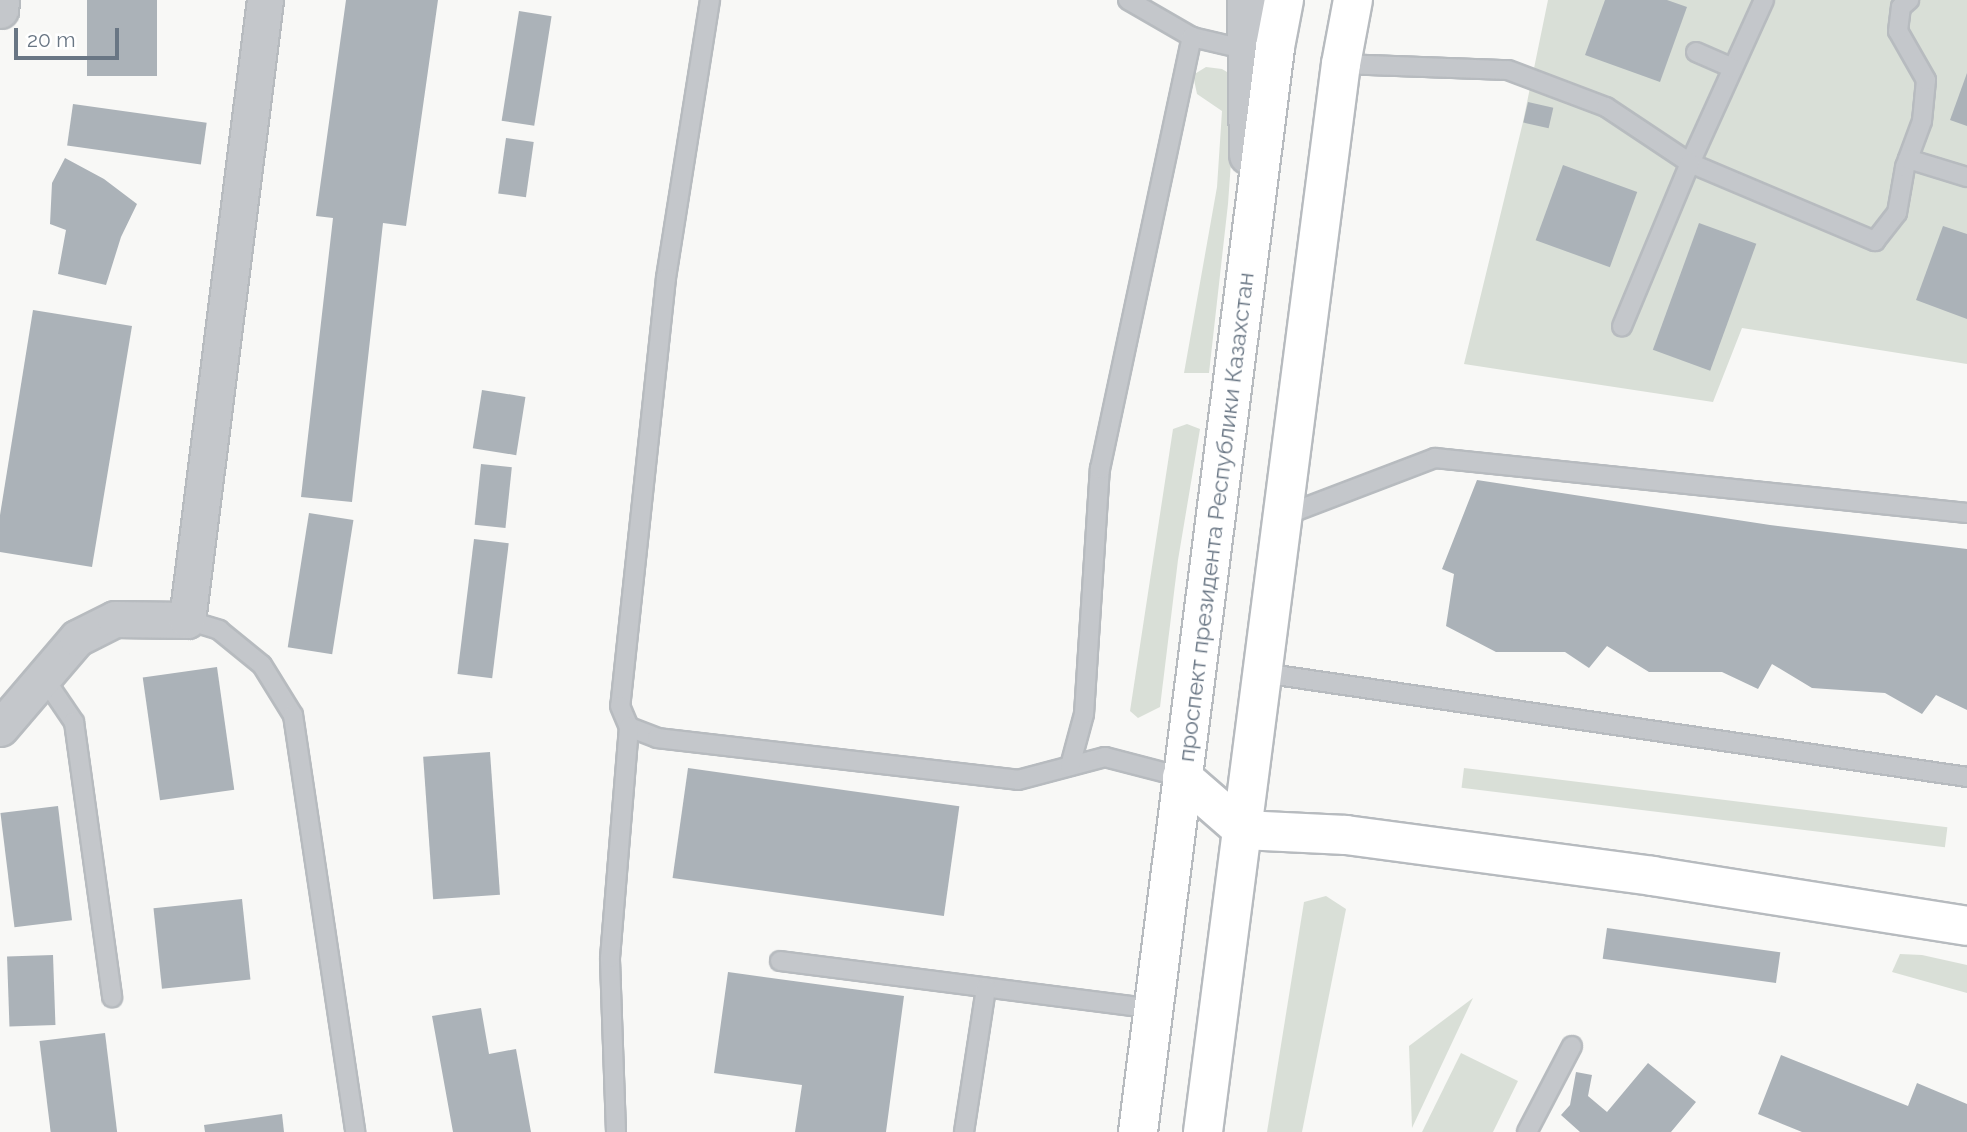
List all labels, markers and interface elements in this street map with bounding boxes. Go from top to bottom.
scale bar [18,14,122,58]
text: 20 m [27,27,75,52]
street label: проспект президента Республики Казахстан [1172,271,1260,763]

